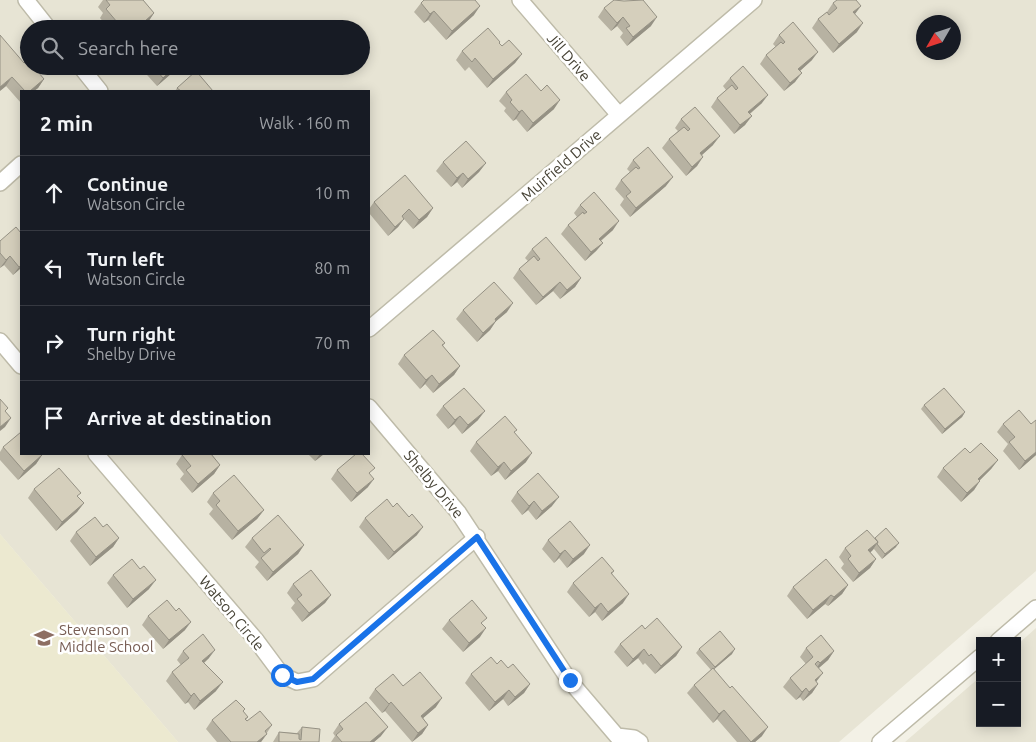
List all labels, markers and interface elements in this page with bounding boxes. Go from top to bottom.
north arrow [916,15,961,60]
search box [20,20,370,75]
street label: Jill Drive [544,30,594,84]
icon: search [38,34,66,62]
text: Search here [78,37,178,59]
text: 2 min [40,111,93,135]
text: Walk · 160 m [259,114,350,132]
street label: Muirfield Drive [518,126,604,204]
text: Continue [87,173,168,195]
icon: ahead [40,179,68,207]
text: 10 m [314,184,350,202]
text: Watson Circle [87,195,185,213]
text: Turn left [87,248,165,270]
icon: left [40,254,68,282]
text: 80 m [314,259,350,277]
text: Watson Circle [87,270,185,288]
text: Turn right [87,323,175,345]
icon: right [40,329,68,357]
text: 70 m [314,334,350,352]
text: Shelby Drive [87,345,176,363]
icon: arrive [40,404,68,432]
text: Arrive at destination [87,407,272,429]
street label: Shelby Drive [401,447,467,521]
street label: Watson Circle [196,572,268,654]
place label: Stevenson Middle School [59,621,154,655]
school or university icon: Stevenson Middle School [33,627,55,649]
map controls [976,637,1021,727]
button: + [976,637,1021,682]
route start [271,664,294,687]
route end [559,669,582,692]
button: − [976,682,1021,727]

